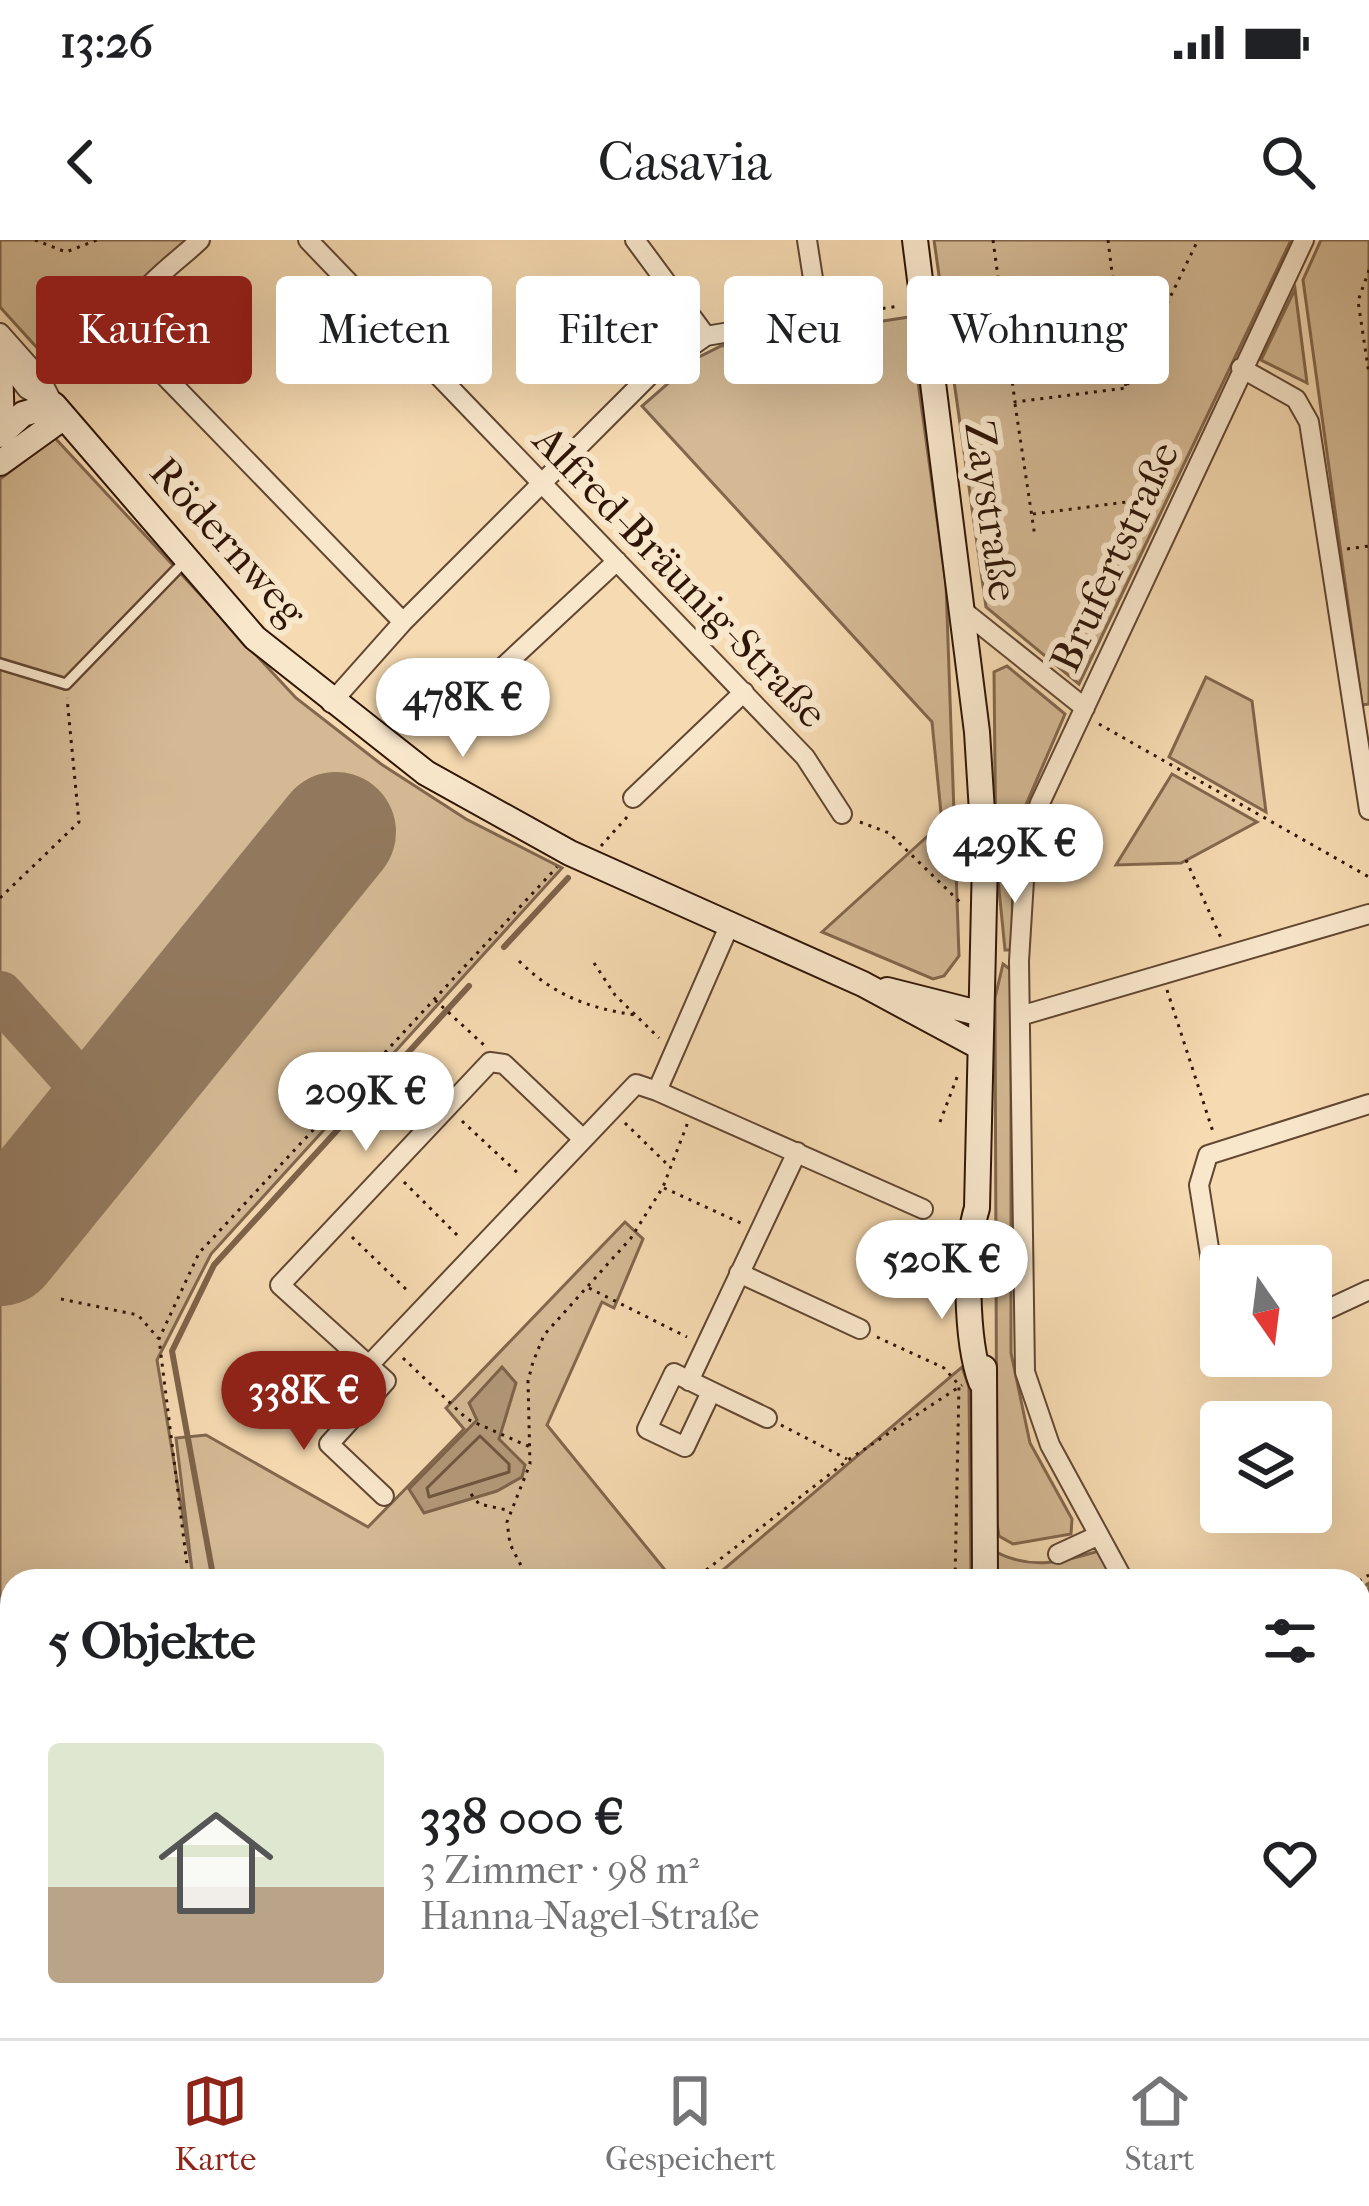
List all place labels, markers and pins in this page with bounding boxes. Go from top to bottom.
pin: 478K € [365,658,561,760]
pin: 429K € [917,804,1113,906]
pin: 209K € [268,1052,464,1154]
pin: 520K € [844,1220,1040,1322]
pin: 338K € [206,1351,402,1453]

